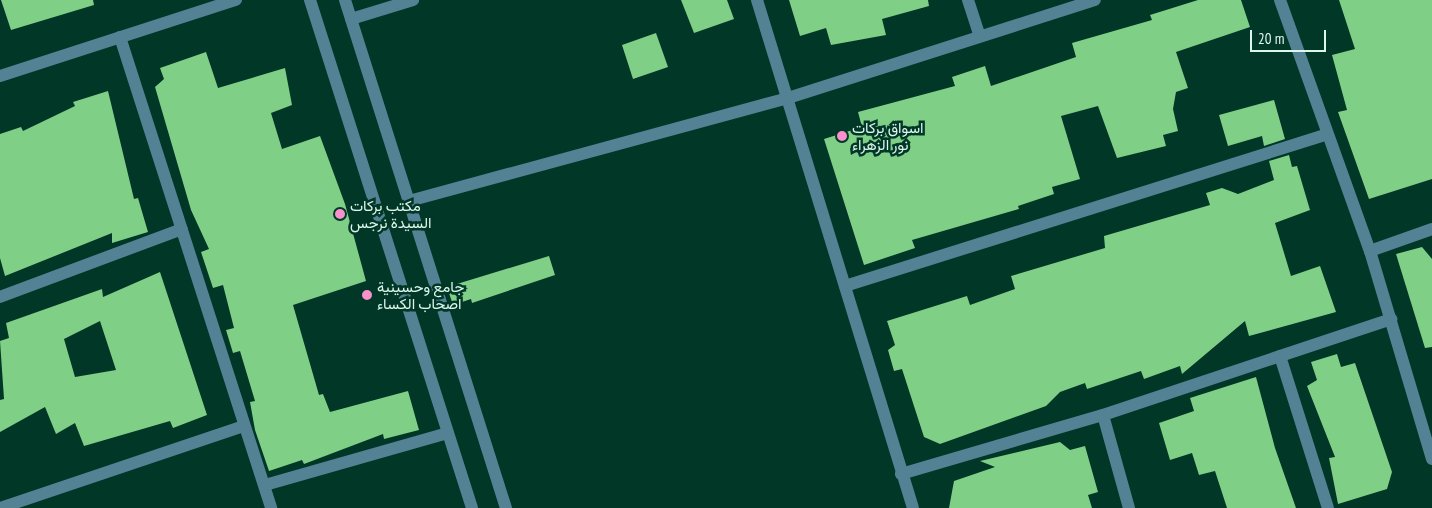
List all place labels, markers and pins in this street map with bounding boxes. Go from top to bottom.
place label: اسواق بركات نور الزهراء [852,118,924,153]
marker: اسواق بركات نور الزهراء [836,130,848,142]
place label: مكتب بركات السيدة نرجس [350,196,432,231]
marker: مكتب بركات السيدة نرجس [334,208,346,220]
place label: جامع وحسينية اصحاب الكساء [377,277,464,312]
marker: جامع وحسينية اصحاب الكساء [361,289,373,301]

